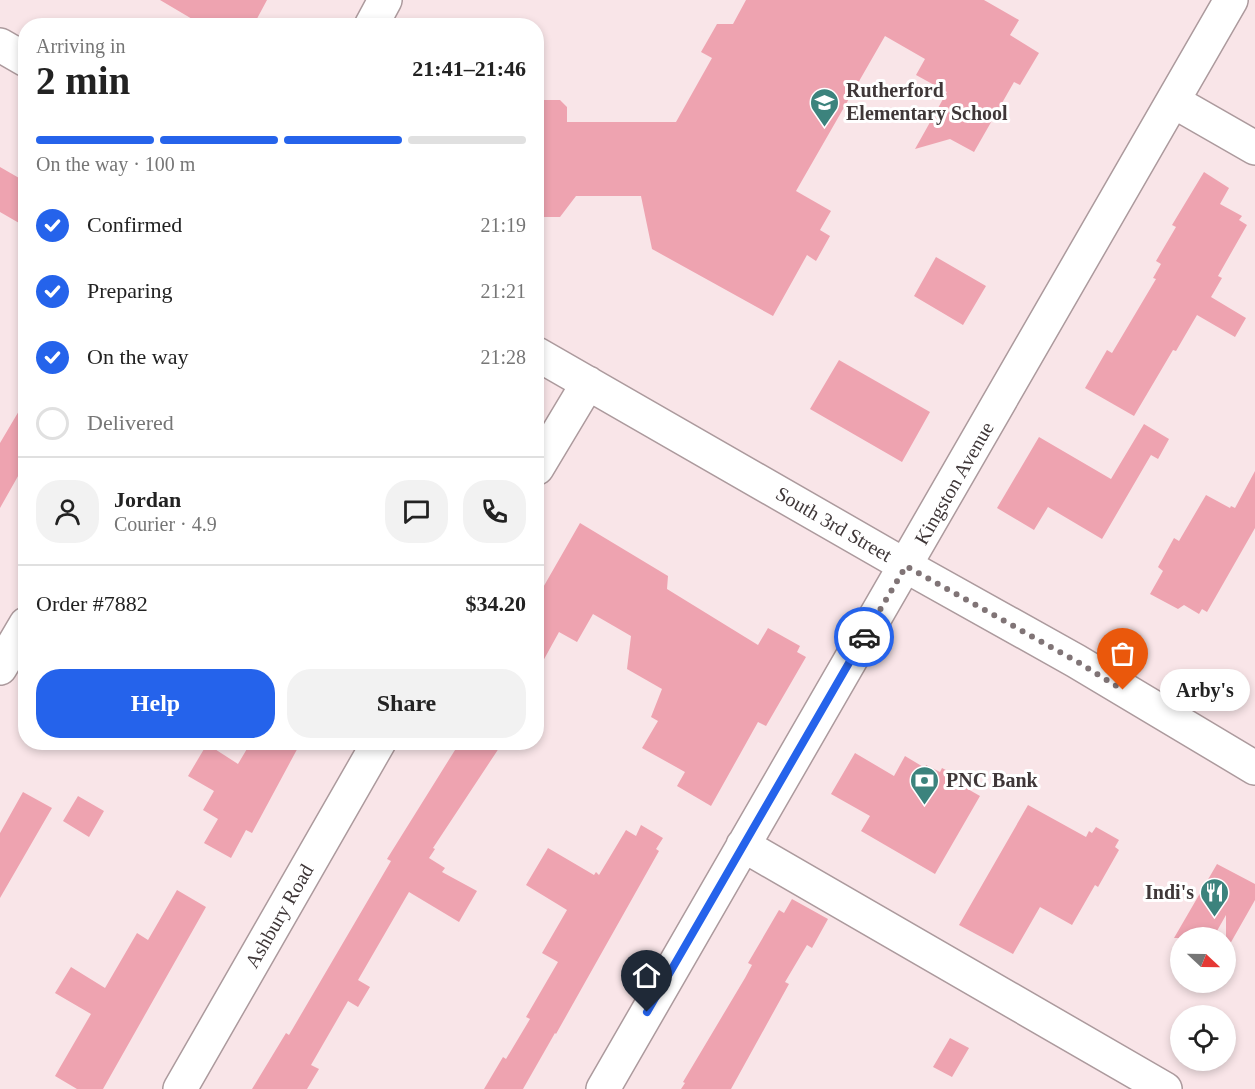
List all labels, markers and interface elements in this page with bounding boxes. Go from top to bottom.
text: Arriving in [36,35,125,57]
text: 21:41–21:46 [412,56,526,81]
text: 2 min [36,59,130,102]
place label: Rutherford Elementary School [846,79,1008,125]
school or university icon: Rutherford Elementary School [809,86,841,128]
text: On the way · 100 m [36,153,195,175]
icon: check [36,209,69,242]
text: Confirmed [87,212,182,237]
text: 21:19 [480,214,526,236]
icon: check [36,275,69,308]
text: Preparing [87,278,173,303]
text: 21:21 [480,280,526,302]
icon: check [36,341,69,374]
text: On the way [87,344,188,369]
text: 21:28 [480,346,526,368]
text: Delivered [87,410,174,435]
street label: Kingston Avenue [910,418,999,549]
button: person [36,480,99,543]
button: chat [385,480,448,543]
button: phone [463,480,526,543]
street label: South 3rd Street [772,482,896,566]
text: Jordan [114,487,181,512]
text: Courier · 4.9 [114,513,217,535]
text: Order #7882 [36,591,148,616]
text: $34.20 [466,591,526,616]
courier [834,607,894,667]
icon: car [848,621,881,654]
pin [1097,628,1148,690]
icon: bag [1106,637,1139,670]
button: Help [36,669,275,738]
button: Share [287,669,526,738]
callout: Arby's [1159,669,1249,711]
text: Arby's [1176,679,1234,701]
bank icon: PNC Bank [909,764,941,806]
place label: PNC Bank [946,769,1039,791]
street label: Ashbury Road [240,860,318,972]
restaurant icon: Indi's [1199,876,1231,918]
place label: Indi's [1145,881,1194,903]
north arrow [1170,927,1236,993]
map controls [1170,927,1236,1071]
pin [621,950,672,1012]
icon: home [630,959,663,992]
button: locate [1170,1005,1236,1071]

